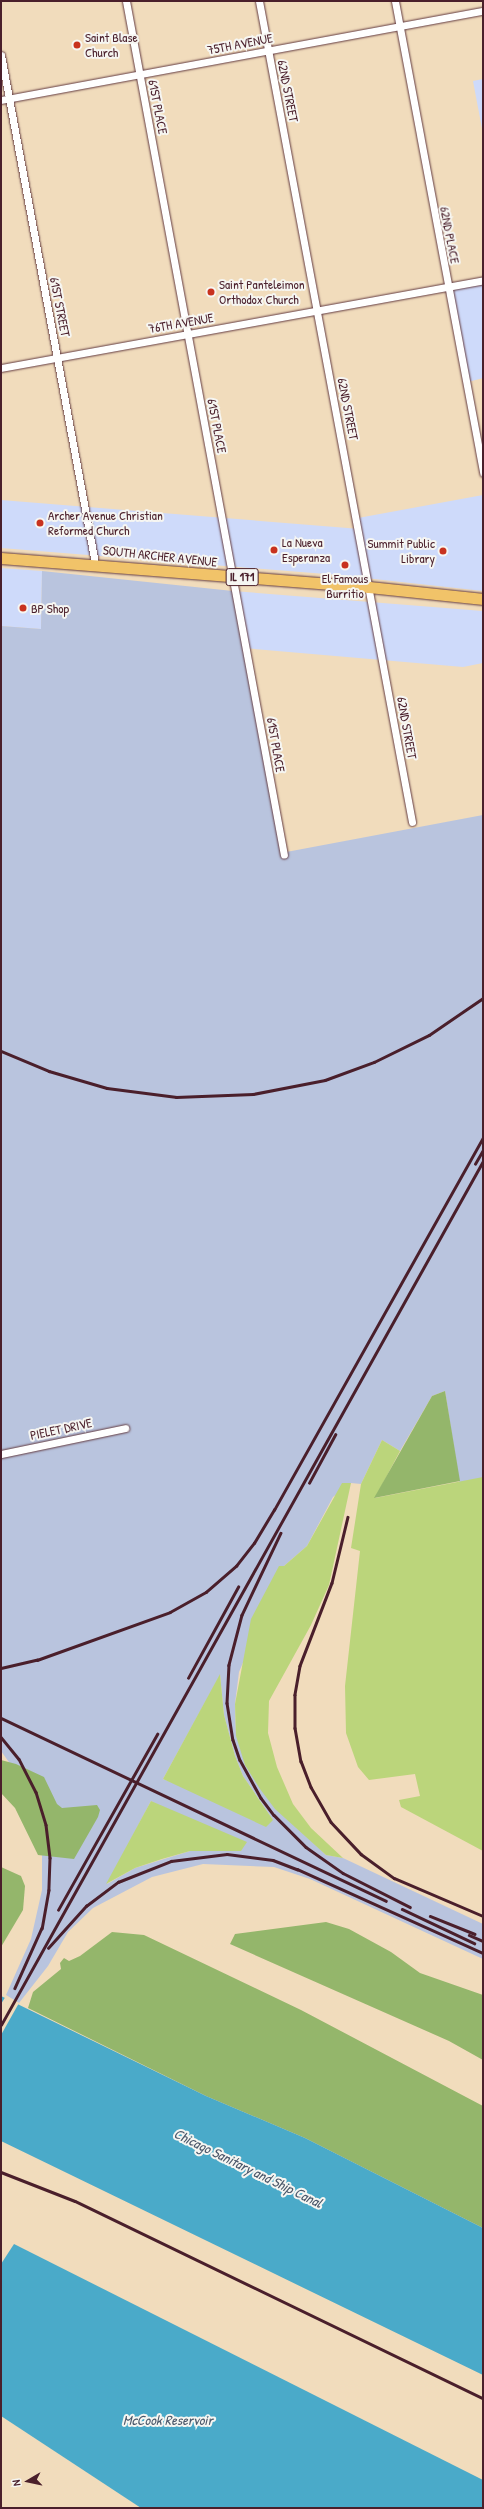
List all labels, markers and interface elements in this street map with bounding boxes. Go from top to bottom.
place label: Saint Blase Church [85,30,138,61]
street label: 75TH AVENUE [206,30,274,58]
marker: Saint Blase Church [72,40,82,50]
street label: 62ND STREET [274,59,302,123]
street label: 61ST PLACE [145,78,171,136]
street label: 62ND PLACE [437,205,463,265]
street label: 61ST STREET [47,276,73,338]
place label: Saint Panteleimon Orthodox Church [219,277,305,308]
marker: Saint Panteleimon Orthodox Church [206,287,216,297]
street label: 76TH AVENUE [147,310,215,336]
street label: 62ND STREET [334,377,362,441]
street label: 61ST PLACE [204,397,230,455]
place label: Archer Avenue Christian Reformed Church [48,508,163,539]
marker: Archer Avenue Christian Reformed Church [35,518,45,528]
place label: La Nueva Esperanza [282,535,330,566]
place label: Summit Public Library [368,536,435,567]
street label: SOUTH ARCHER AVENUE [102,542,218,570]
marker: La Nueva Esperanza [269,545,279,555]
marker: Summit Public Library [438,546,448,556]
marker: El Famous Burritio [340,560,350,570]
road number: IL 171 [225,567,259,587]
place label: El Famous Burritio [322,571,368,602]
place label: BP Shop [31,600,69,616]
marker: BP Shop [18,603,28,613]
street label: 62ND STREET [394,696,420,760]
street label: 61ST PLACE [264,716,288,774]
street label: PIELET DRIVE [29,1415,93,1443]
water label: Chicago Sanitary and Ship Canal [171,2125,325,2211]
water label: McCook Reservoir [123,2412,213,2428]
north arrow [8,2461,48,2501]
text: N [9,2479,24,2487]

